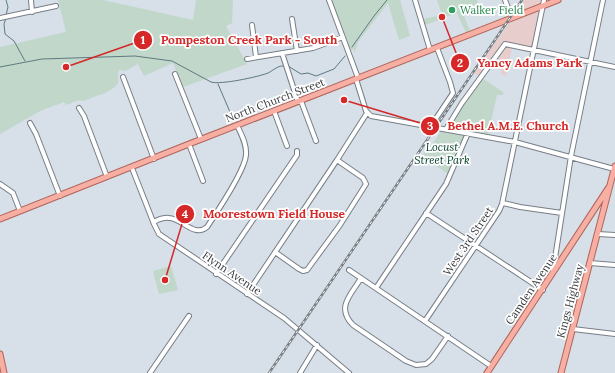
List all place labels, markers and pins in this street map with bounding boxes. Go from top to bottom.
place label: Walker Field [460,3,524,17]
marker: Walker Field [447,5,457,15]
callout: Pompeston Creek Park - South [133,28,345,52]
callout: Yancy Adams Park [450,51,591,75]
callout: Bethel A.M.E. Church [420,114,577,138]
callout: Moorestown Field House [175,202,353,226]

